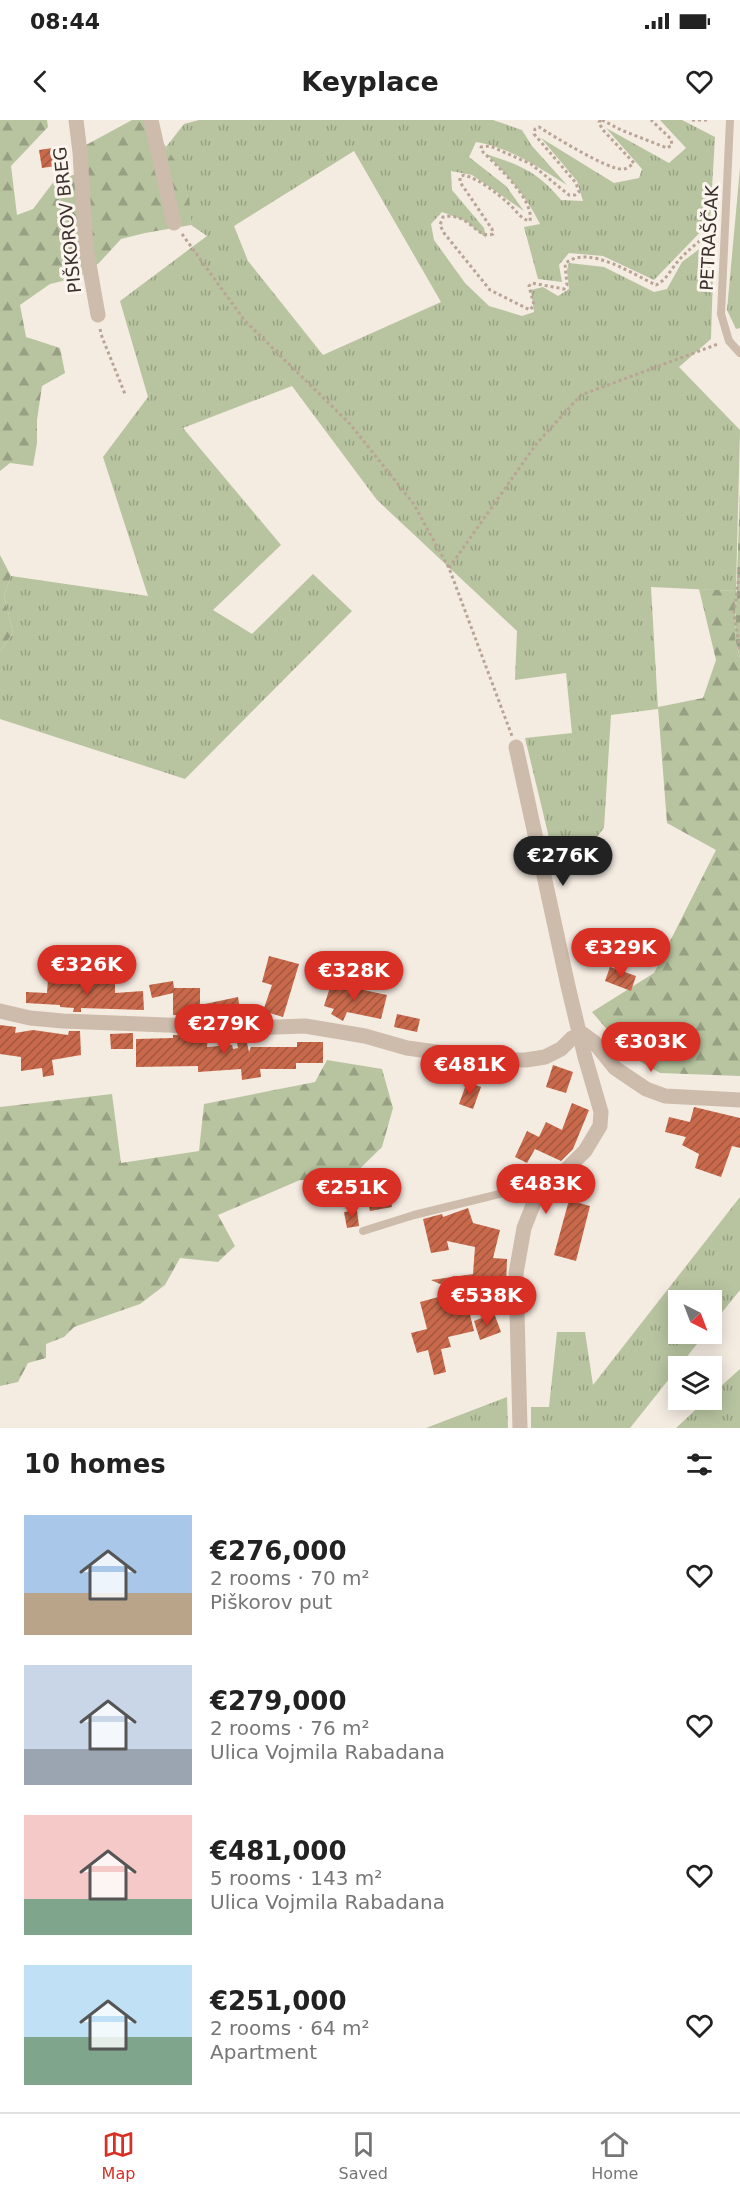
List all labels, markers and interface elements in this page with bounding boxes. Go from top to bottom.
text: 08:44 [30,9,100,34]
icon: back [24,65,57,98]
icon: heart [683,65,716,98]
text: Keyplace [301,66,439,97]
street label: PIŠKOROV BREG [49,146,85,294]
street label: PETRAŠČAK [696,184,722,291]
pin: €276K [521,836,605,887]
text: €276K [527,843,599,867]
pin: €329K [579,928,663,979]
text: €329K [585,935,657,959]
pin: €326K [45,945,129,996]
pin: €328K [312,951,396,1002]
text: €326K [51,952,123,976]
text: €328K [318,958,390,982]
pin: €279K [182,1004,266,1055]
text: €279K [188,1011,260,1035]
pin: €303K [609,1022,693,1073]
text: €303K [615,1029,687,1053]
pin: €481K [428,1045,512,1096]
text: €481K [434,1052,506,1076]
pin: €483K [504,1164,588,1215]
pin: €251K [310,1168,394,1219]
text: €483K [510,1171,582,1195]
text: €251K [316,1175,388,1199]
pin: €538K [445,1276,529,1327]
text: €538K [451,1283,523,1307]
north arrow [668,1290,722,1344]
map controls [668,1290,722,1410]
button: layers [668,1356,722,1410]
icon: filters [683,1448,716,1481]
text: 10 homes [24,1449,166,1479]
text: €276,000 [210,1536,347,1566]
icon: home [72,1539,144,1611]
icon: heart [683,1559,716,1592]
text: 2 rooms · 70 m² [210,1566,370,1590]
text: Piškorov put [210,1590,332,1614]
text: €279,000 [210,1686,347,1716]
icon: home [72,1689,144,1761]
icon: heart [683,1709,716,1742]
text: 2 rooms · 76 m² [210,1716,370,1740]
text: Ulica Vojmila Rabadana [210,1740,445,1764]
text: €481,000 [210,1836,347,1866]
icon: home [72,1839,144,1911]
icon: heart [683,1859,716,1892]
text: 5 rooms · 143 m² [210,1866,382,1890]
text: Ulica Vojmila Rabadana [210,1890,445,1914]
text: €251,000 [210,1986,347,2016]
icon: home [72,1989,144,2061]
icon: heart [683,2009,716,2042]
text: 2 rooms · 64 m² [210,2016,370,2040]
text: Apartment [210,2040,317,2064]
tab: Map [102,2128,135,2183]
tab: Saved [339,2128,388,2183]
tab: Home [591,2128,638,2183]

